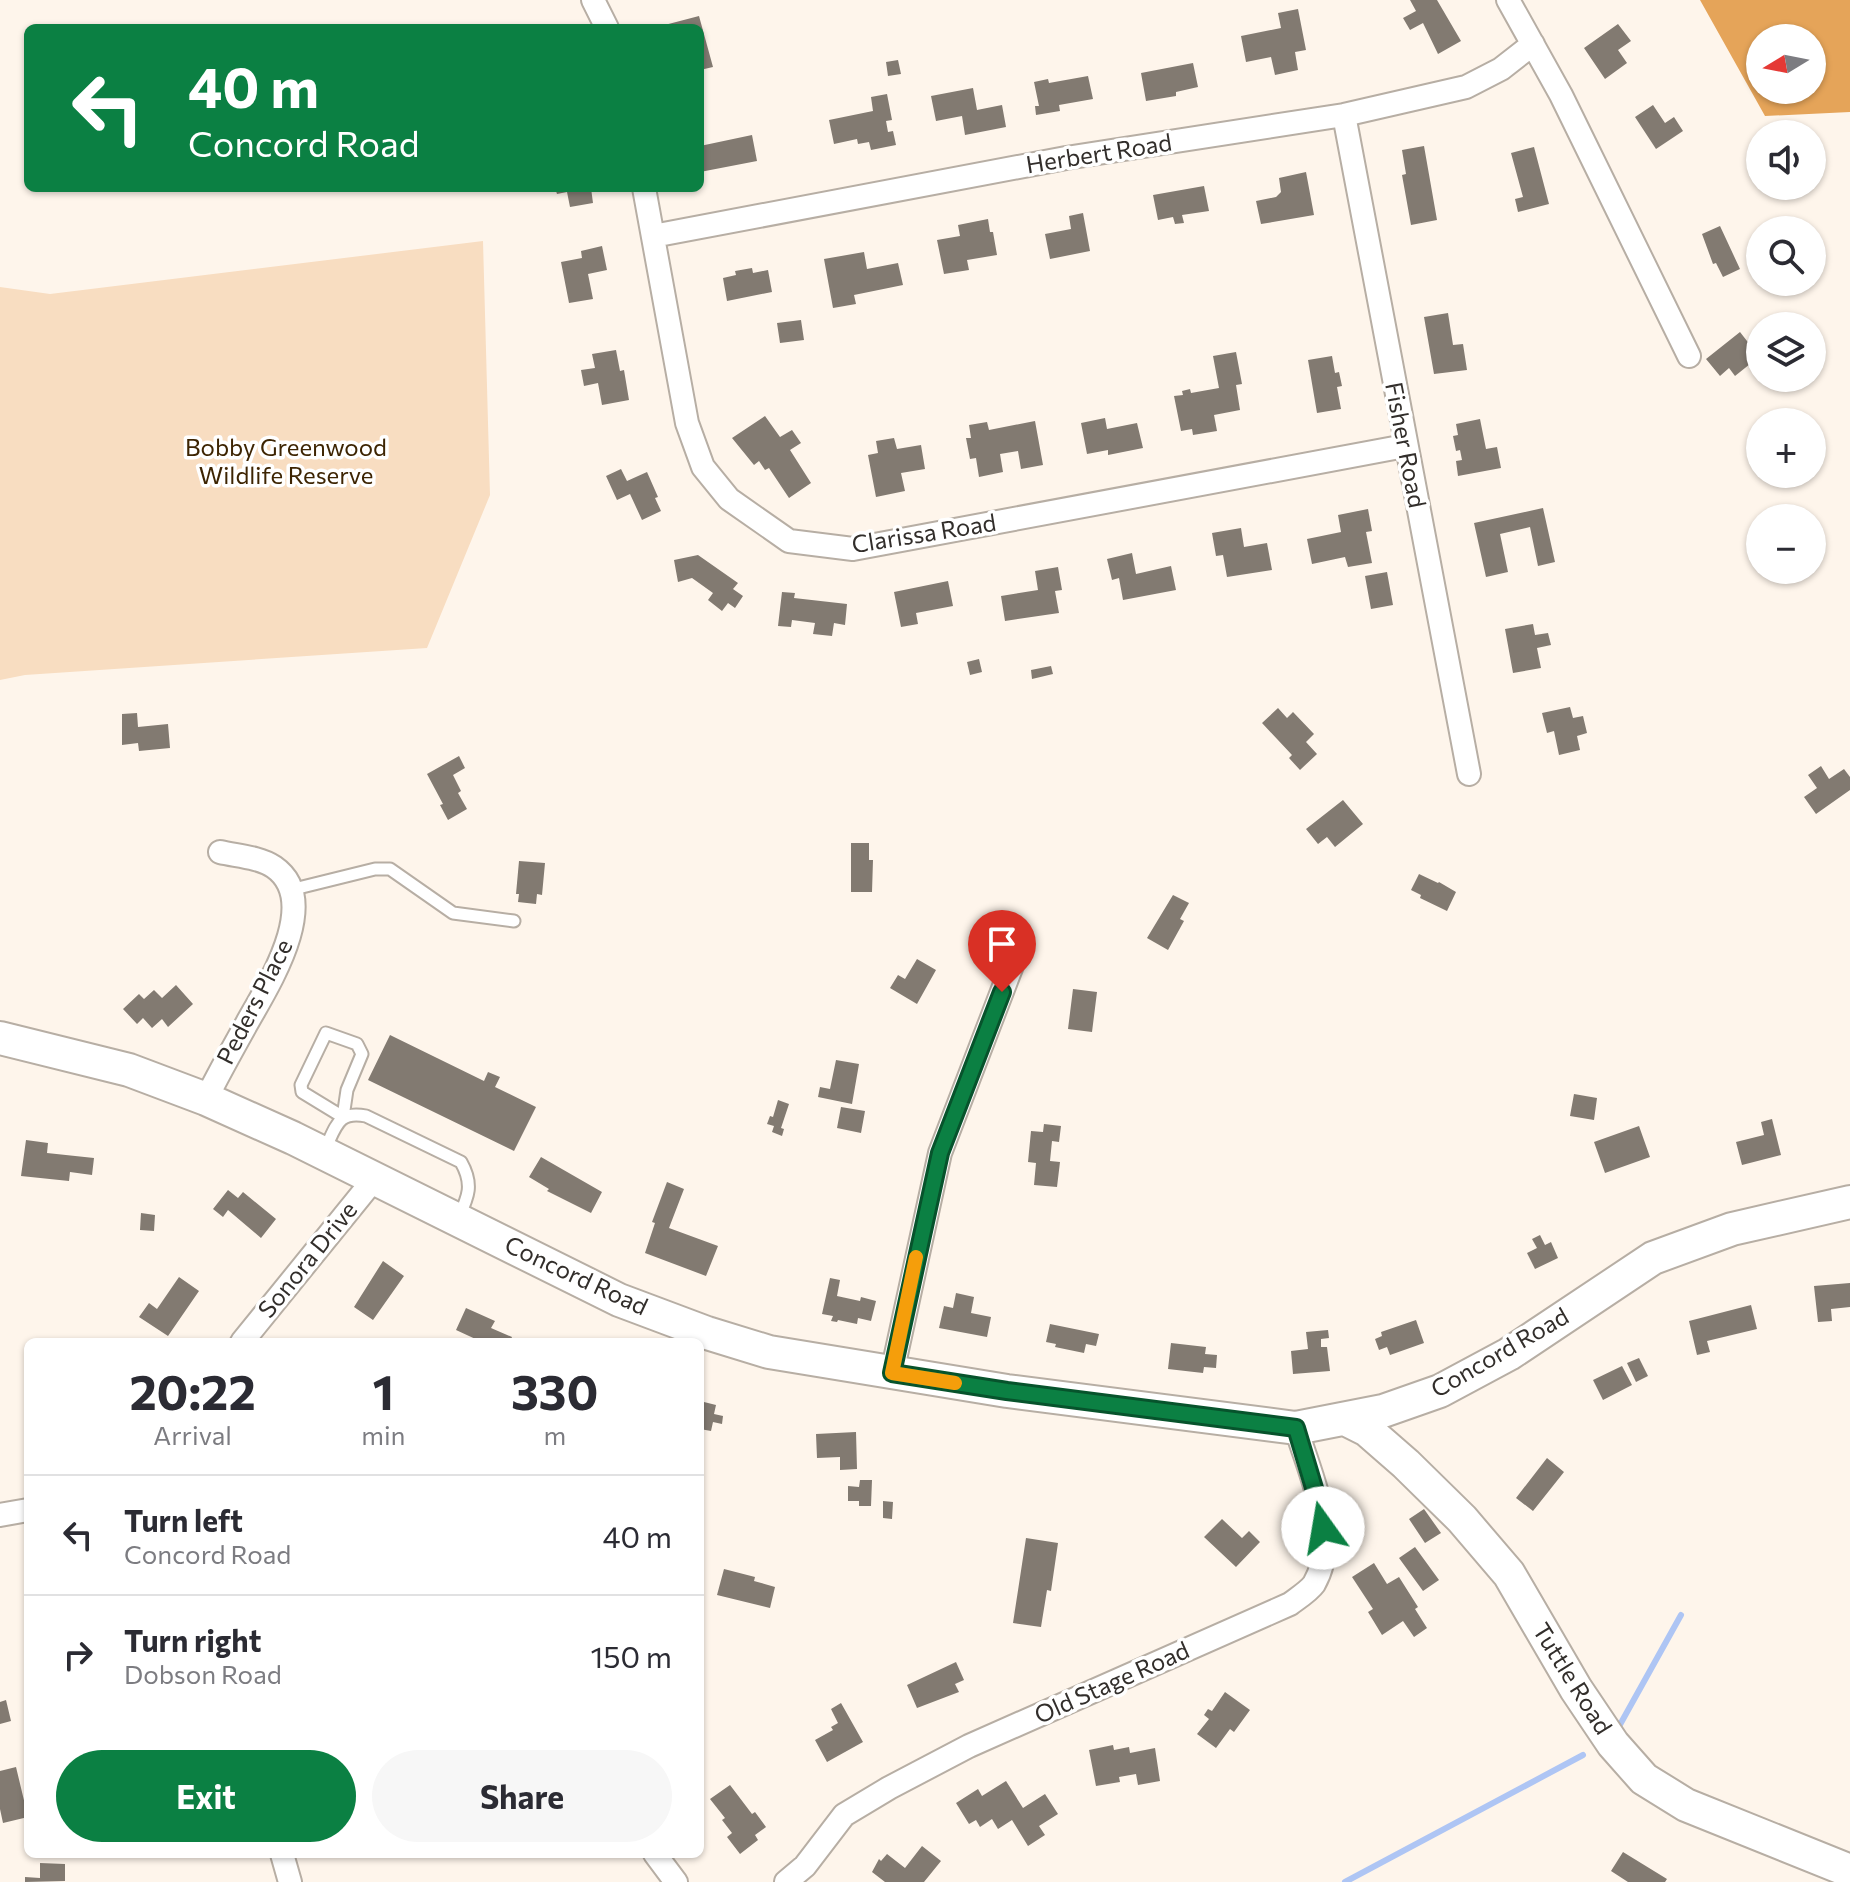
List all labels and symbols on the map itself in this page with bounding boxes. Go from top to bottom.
north arrow [1746,24,1826,104]
street label: Herbert Road [1024,127,1174,178]
street label: Fisher Road [1380,379,1433,510]
park label: Bobby Greenwood Wildlife Reserve [185,432,387,489]
street label: Clarissa Road [849,507,998,558]
pin [968,910,1036,992]
street label: Peders Place [210,934,298,1069]
street label: Sonora Drive [251,1195,362,1323]
street label: Concord Road [501,1229,653,1320]
street label: Concord Road [1425,1301,1573,1403]
position arrow [1281,1486,1365,1570]
street label: Tuttle Road [1528,1617,1619,1739]
street label: Old Stage Road [1029,1635,1193,1729]

